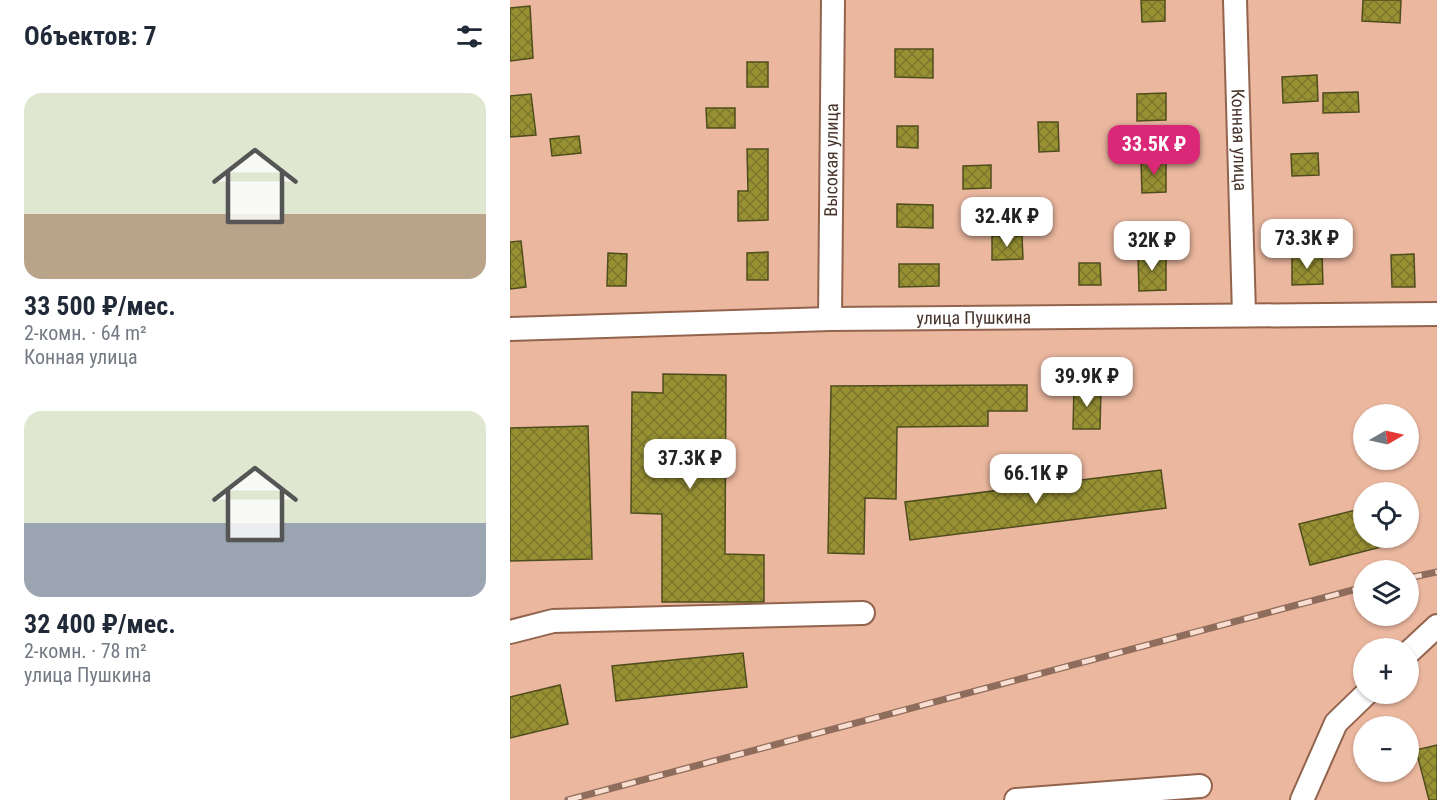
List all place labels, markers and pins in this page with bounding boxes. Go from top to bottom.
pin: 33.5K ₽ [1099,125,1209,176]
pin: 32.4K ₽ [952,197,1062,248]
pin: 73.3K ₽ [1252,219,1362,270]
pin: 32K ₽ [1110,221,1194,272]
pin: 39.9K ₽ [1032,357,1142,408]
pin: 37.3K ₽ [635,439,745,490]
pin: 66.1K ₽ [981,454,1091,505]

